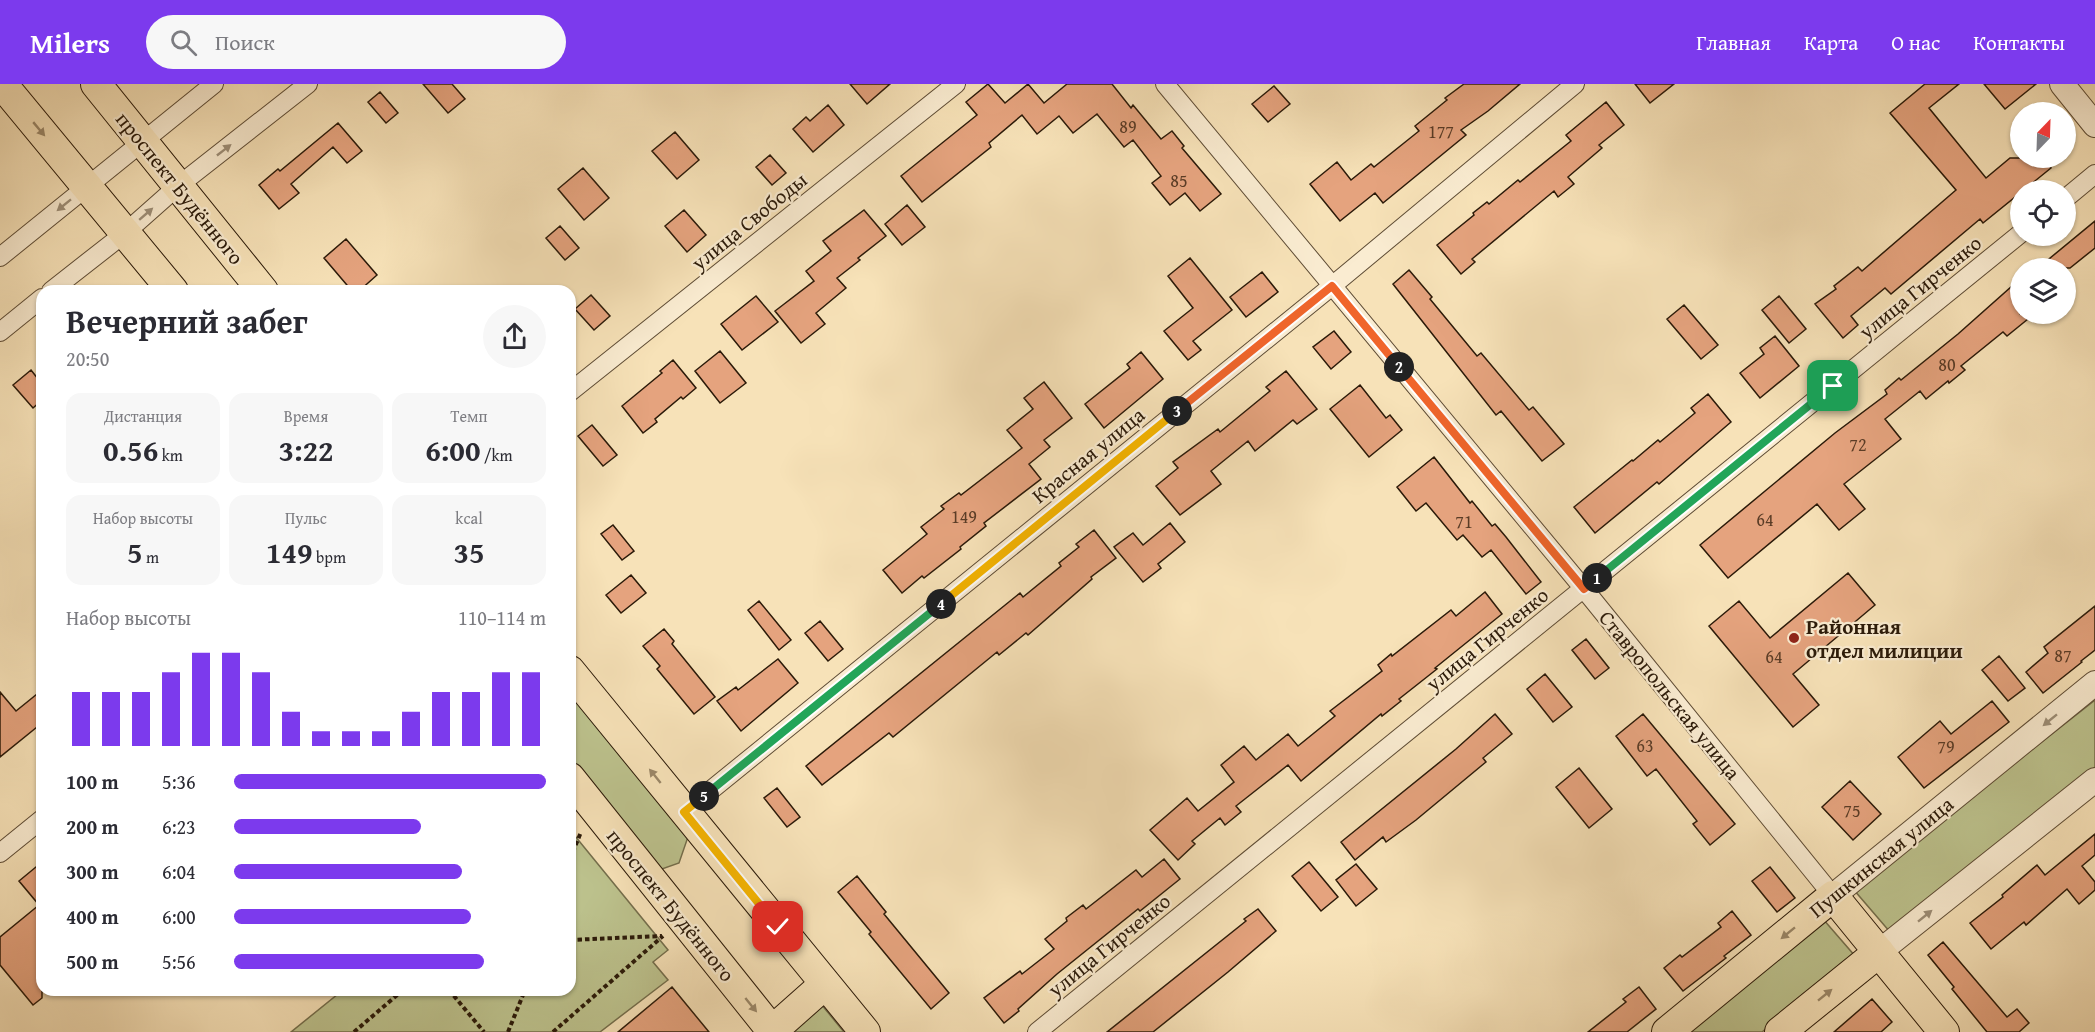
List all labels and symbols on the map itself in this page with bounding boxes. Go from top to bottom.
north arrow [2010,102,2076,168]
street label: проспект Будённого [108,105,252,271]
house number: 89 [1119,113,1137,140]
house number: 177 [1428,118,1454,145]
one-way arrow [33,121,46,137]
one-way arrow [216,144,232,157]
street label: улица Свободы [684,164,814,278]
house number: 85 [1170,167,1188,194]
one-way arrow [57,198,72,211]
one-way arrow [138,208,153,221]
street label: улица Гирченко [1851,228,1988,347]
house number: 80 [1938,351,1956,378]
pin: 2 [1384,352,1414,382]
pin [1807,360,1858,411]
pin: 3 [1162,396,1192,426]
street label: Красная улица [1025,400,1151,510]
house number: 72 [1849,431,1867,458]
house number: 149 [951,503,977,530]
house number: 64 [1756,506,1774,533]
house number: 71 [1455,508,1473,535]
pin: 1 [1582,563,1612,593]
street label: улица Гирченко [1418,580,1555,699]
pin: 4 [926,589,956,619]
street label: Ставропольская улица [1592,604,1748,786]
place label: Районная отдел милиции [1806,611,1963,666]
marker: Районная отдел милиции [1787,631,1801,645]
house number: 87 [2054,642,2072,669]
house number: 64 [1765,643,1783,670]
one-way arrow [2042,713,2057,725]
house number: 63 [1636,732,1654,759]
house number: 79 [1937,733,1955,760]
one-way arrow [648,768,661,784]
pin: 5 [689,781,719,811]
street label: Пушкинская улица [1802,789,1960,925]
house number: 75 [1843,797,1861,824]
street label: проспект Будённого [599,822,743,988]
street label: улица Гирченко [1040,886,1177,1005]
pin [752,901,803,952]
one-way arrow [1917,909,1933,922]
one-way arrow [1780,926,1795,938]
one-way arrow [1817,989,1833,1002]
one-way arrow [744,997,756,1012]

